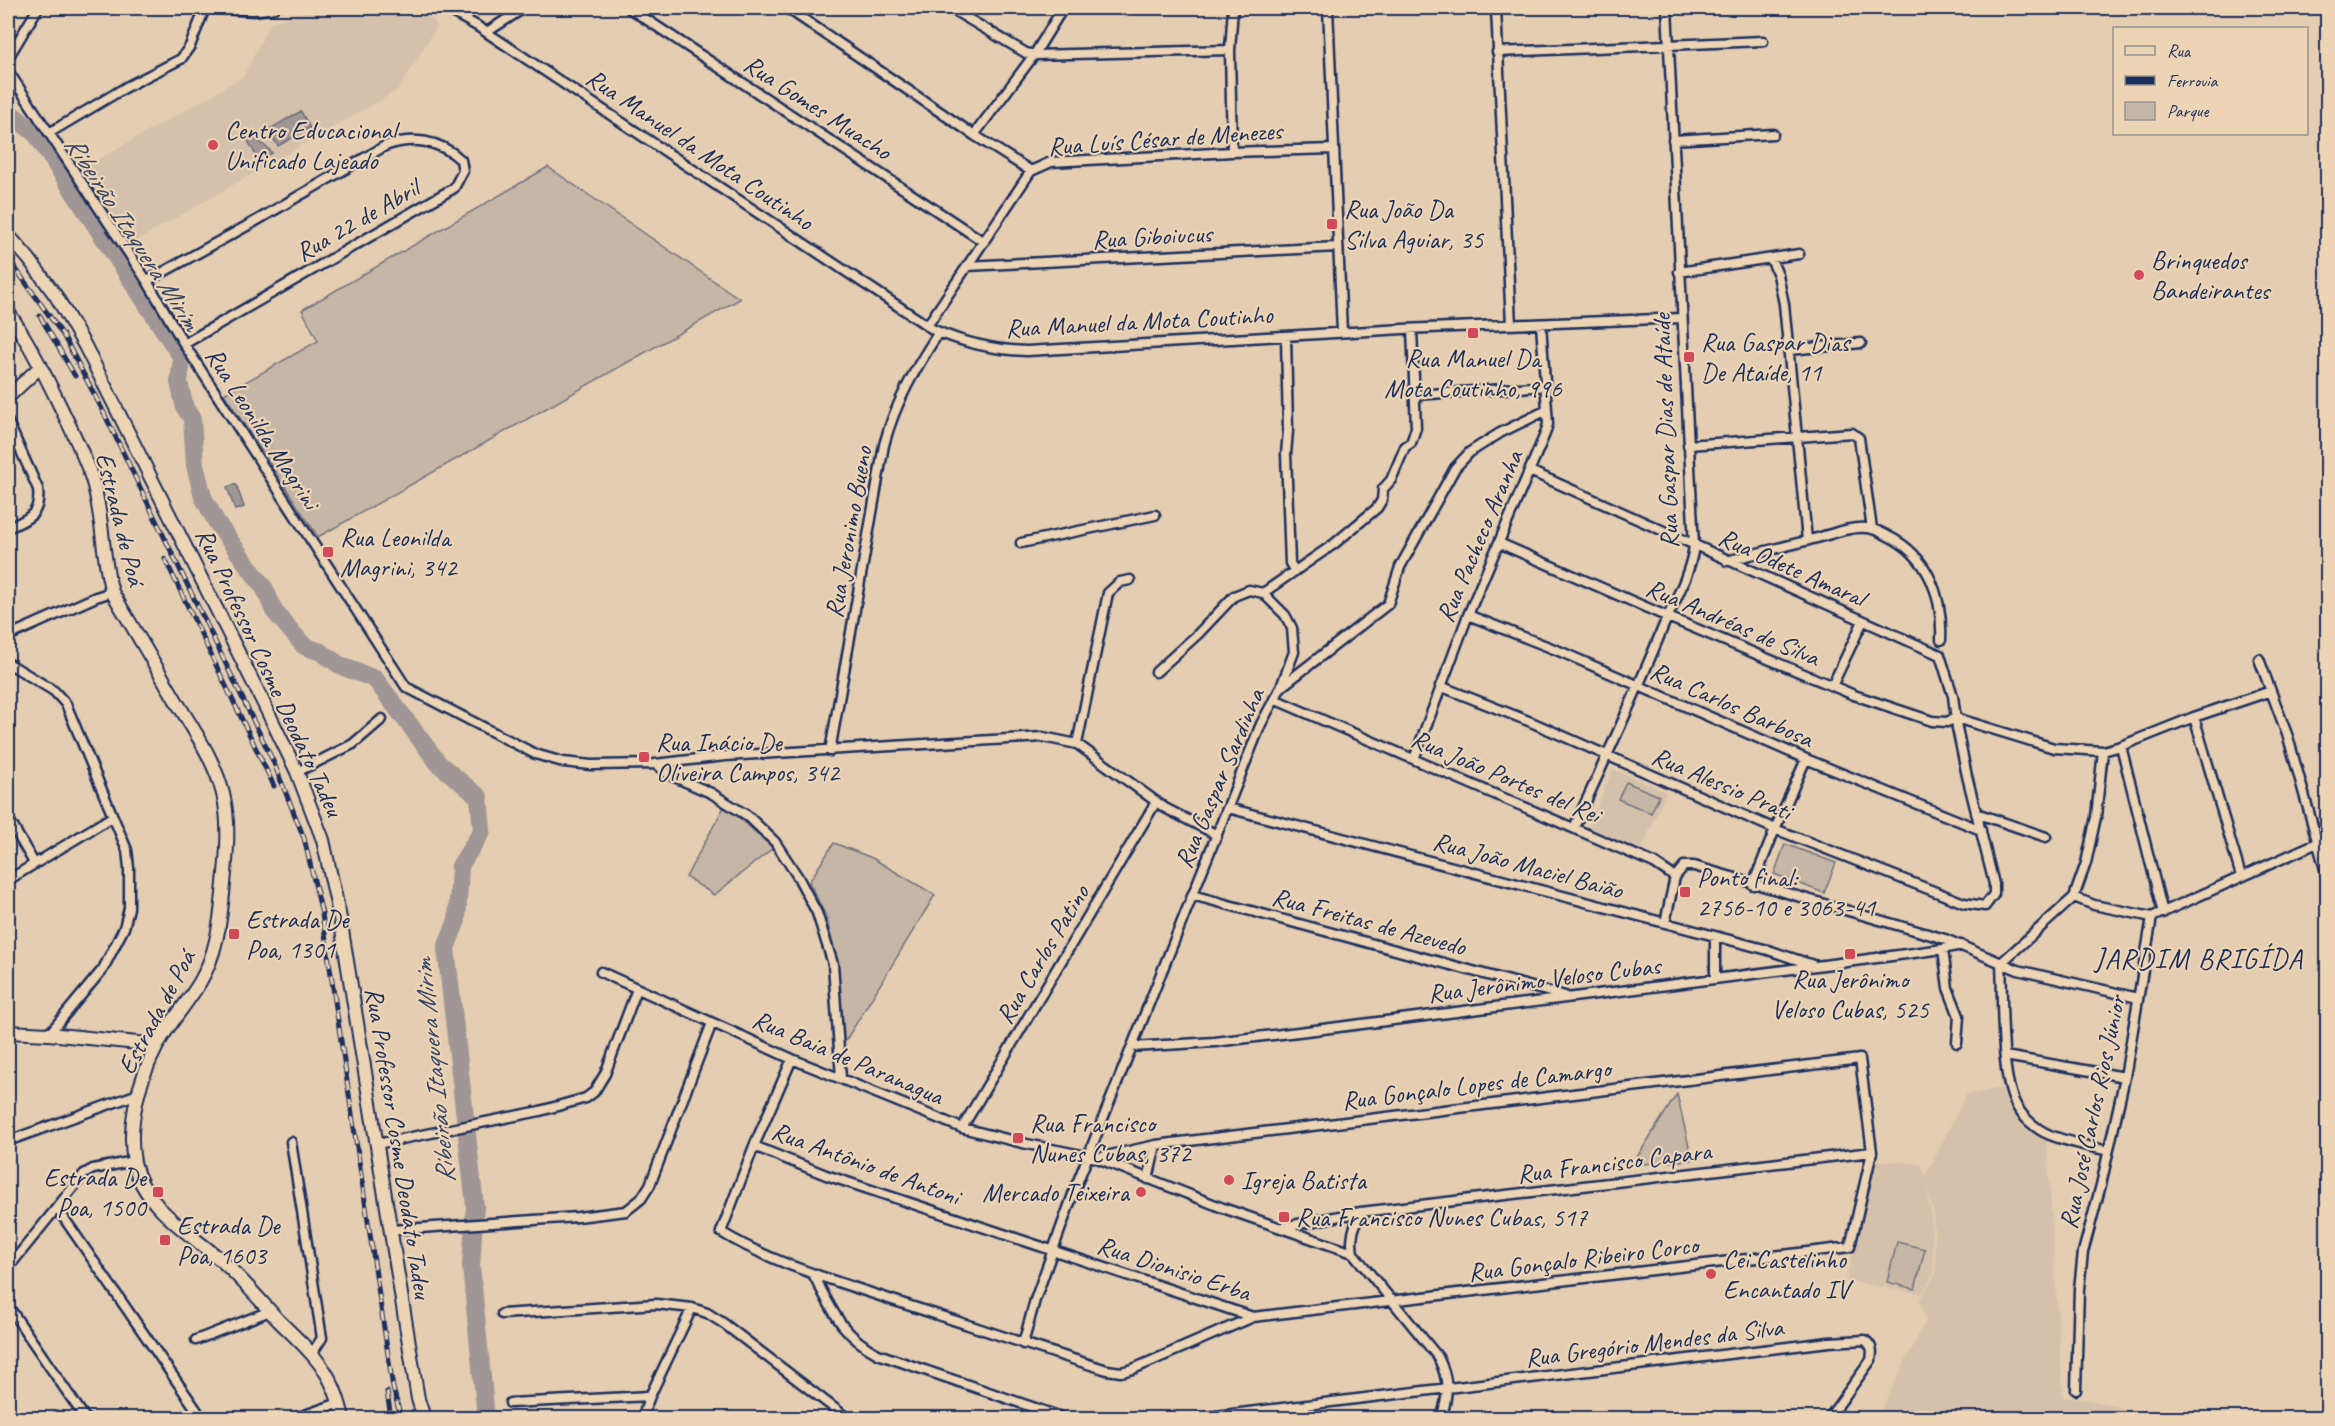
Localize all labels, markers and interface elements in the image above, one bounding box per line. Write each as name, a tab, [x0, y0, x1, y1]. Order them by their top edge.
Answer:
legend	[2113, 27, 2308, 135]
text: Rua	[2167, 40, 2192, 62]
street label: Rua Gomes Muacho	[738, 47, 899, 168]
street label: Rua Manuel da Mota Coutinho	[580, 61, 821, 239]
text: Ferrovia	[2167, 70, 2218, 92]
text: Parque	[2167, 100, 2209, 122]
place label: Centro Educacional Unificado Lajeado	[225, 114, 401, 177]
street label: Rua Luís César de Menezes	[1047, 114, 1285, 163]
water label: Ribeirão Itaquera Mirim	[57, 129, 210, 339]
marker: Centro Educacional Unificado Lajeado	[206, 138, 220, 152]
street label: Rua 22 de Abril	[290, 170, 429, 269]
place label: Rua João Da Silva Aguiar, 35	[1344, 193, 1484, 256]
street label: Rua Giboiucus	[1091, 217, 1215, 256]
marker: Rua João Da Silva Aguiar, 35	[1325, 217, 1339, 231]
place label: Brinquedos Bandeirantes	[2151, 244, 2272, 307]
marker: Brinquedos Bandeirantes	[2132, 268, 2146, 282]
street label: Rua Manuel da Mota Coutinho	[1005, 298, 1275, 345]
street label: Rua Gaspar Dias de Ataíde	[1645, 310, 1686, 549]
marker: Rua Manuel Da Mota Coutinho, 996	[1466, 326, 1480, 340]
place label: Rua Gaspar Dias De Ataíde, 11	[1701, 326, 1851, 389]
street label: Rua Leonilda Magrini	[198, 341, 329, 518]
place label: Rua Manuel Da Mota Coutinho, 996	[1384, 342, 1563, 405]
marker: Rua Gaspar Dias De Ataíde, 11	[1682, 350, 1696, 364]
street label: Rua Jeronimo Bueno	[817, 442, 880, 620]
street label: Rua Pacheco Aranha	[1428, 444, 1531, 627]
street label: Estrada de Poá	[88, 449, 154, 591]
street label: Rua Odete Amaral	[1713, 520, 1874, 616]
place label: Rua Leonilda Magrini, 342	[340, 521, 459, 584]
street label: Rua Professor Cosme Deodato Tadeu	[188, 523, 352, 824]
marker: Rua Leonilda Magrini, 342	[321, 545, 335, 559]
street label: Rua Andréas de Silva	[1641, 571, 1826, 674]
street label: Rua Carlos Barbosa	[1645, 654, 1820, 756]
street label: Rua Gaspar Sardinha	[1167, 682, 1273, 873]
street label: Rua João Portes del Rei	[1406, 722, 1608, 832]
place label: Rua Inácio De Oliveira Campos, 342	[656, 726, 842, 789]
street label: Rua Alessio Prati	[1647, 739, 1800, 829]
marker: Rua Inácio De Oliveira Campos, 342	[637, 750, 651, 764]
street label: Rua João Maciel Baião	[1429, 824, 1628, 907]
place label: Ponto final: 2756-10 e 3063-41	[1697, 861, 1877, 924]
street label: Rua Carlos Patino	[988, 877, 1098, 1030]
street label: Rua Freitas de Azevedo	[1268, 880, 1471, 964]
marker: Ponto final: 2756-10 e 3063-41	[1678, 885, 1692, 899]
place label: Estrada De Poa, 1301	[246, 903, 350, 966]
marker: Estrada De Poa, 1301	[227, 927, 241, 941]
district label: JARDIM BRIGÍDA	[2093, 941, 2304, 976]
street label: Estrada de Poá	[110, 942, 204, 1080]
marker: Rua Jerônimo Veloso Cubas, 525	[1843, 947, 1857, 961]
street label: Rua Jerônimo Veloso Cubas	[1426, 949, 1664, 1010]
water label: Ribeirão Itaquera Mirim	[405, 955, 463, 1185]
place label: Rua Jerônimo Veloso Cubas, 525	[1771, 963, 1930, 1026]
street label: Rua Professor Cosme Deodato Tadeu	[358, 985, 440, 1303]
street label: Rua José Carlos Rios Júnior	[2052, 991, 2134, 1232]
street label: Rua Baia de Paranagua	[748, 1002, 950, 1113]
street label: Rua Gonçalo Lopes de Camargo	[1340, 1051, 1615, 1117]
place label: Rua Francisco Nunes Cubas, 372	[1030, 1107, 1193, 1170]
street label: Rua Antônio de Antoni	[767, 1114, 967, 1214]
marker: Rua Francisco Nunes Cubas, 372	[1011, 1131, 1025, 1145]
street label: Rua Francisco Capara	[1515, 1134, 1714, 1191]
place label: Estrada De Poa, 1500	[44, 1161, 148, 1224]
place label: Igreja Batista	[1241, 1164, 1367, 1197]
marker: Igreja Batista	[1222, 1173, 1236, 1187]
place label: Mercado Teixeira	[982, 1176, 1131, 1209]
marker: Estrada De Poa, 1500	[151, 1185, 165, 1199]
marker: Mercado Teixeira	[1134, 1185, 1148, 1199]
place label: Rua Francisco Nunes Cubas, 517	[1296, 1201, 1588, 1234]
place label: Estrada De Poa, 1603	[177, 1209, 281, 1272]
marker: Rua Francisco Nunes Cubas, 517	[1277, 1210, 1291, 1224]
street label: Rua Dionisio Erba	[1093, 1228, 1256, 1309]
street label: Rua Gonçalo Ribeiro Corco	[1466, 1228, 1703, 1289]
marker: Estrada De Poa, 1603	[158, 1233, 172, 1247]
place label: Cei Castelinho Encantado IV	[1723, 1243, 1855, 1306]
marker: Cei Castelinho Encantado IV	[1704, 1267, 1718, 1281]
street label: Rua Gregório Mendes da Silva	[1523, 1310, 1787, 1375]

